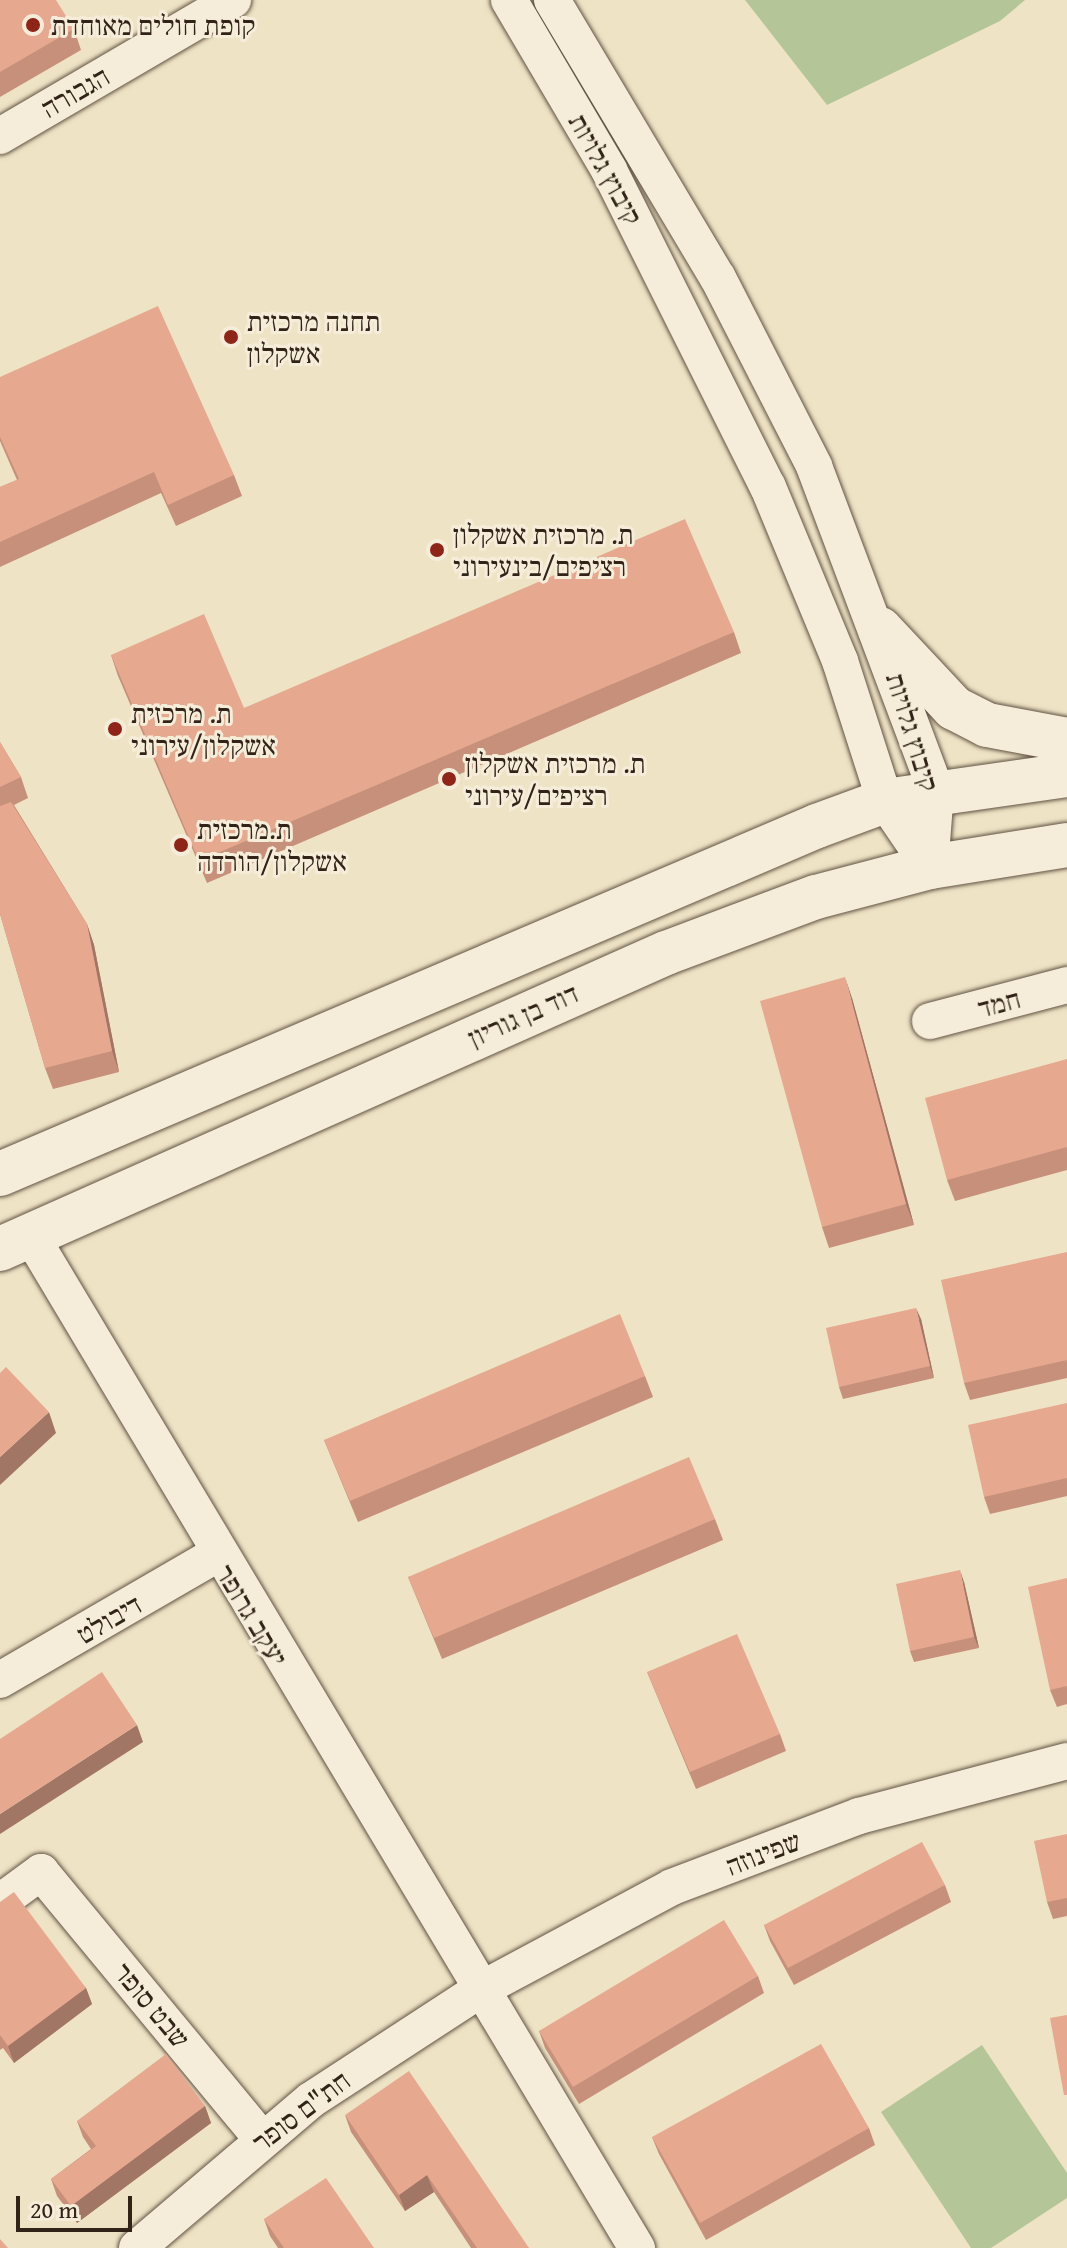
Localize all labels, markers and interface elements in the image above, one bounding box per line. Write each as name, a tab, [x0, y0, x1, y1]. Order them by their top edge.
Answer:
place label: קופת חולים מאוחדת	[51, 8, 255, 42]
marker: קופת חולים מאוחדת	[22, 14, 44, 36]
street label: הגבורה	[35, 59, 115, 125]
street label: קיבוץ גלויות	[562, 107, 650, 231]
place label: תחנה מרכזית אשקלון	[247, 304, 381, 370]
marker: תחנה מרכזית אשקלון	[222, 328, 240, 346]
place label: ת. מרכזית אשקלון רציפים/בינעירוני	[453, 517, 634, 583]
marker: ת. מרכזית אשקלון רציפים/בינעירוני	[428, 541, 446, 559]
street label: קיבוץ גלויות	[879, 669, 947, 795]
place label: ת. מרכזית אשקלון/עירוני	[131, 696, 276, 762]
marker: ת. מרכזית אשקלון/עירוני	[106, 720, 124, 738]
place label: ת. מרכזית אשקלון רציפים/עירוני	[465, 746, 646, 812]
marker: ת. מרכזית אשקלון רציפים/עירוני	[440, 770, 458, 788]
place label: ת.מרכזית אשקלון/הורדה	[197, 812, 347, 878]
marker: ת.מרכזית אשקלון/הורדה	[172, 836, 190, 854]
street label: דוד בן גוריון	[463, 976, 583, 1054]
street label: חמד	[974, 981, 1024, 1025]
street label: יעקב גרופר	[209, 1558, 295, 1672]
street label: דיבולט	[70, 1587, 148, 1651]
street label: שפינוזה	[721, 1823, 805, 1883]
street label: שבט סופר	[107, 1955, 197, 2055]
street label: חת"ם סופר	[245, 2063, 357, 2159]
scale bar	[20, 2180, 136, 2230]
text: 20 m	[30, 2192, 78, 2227]

